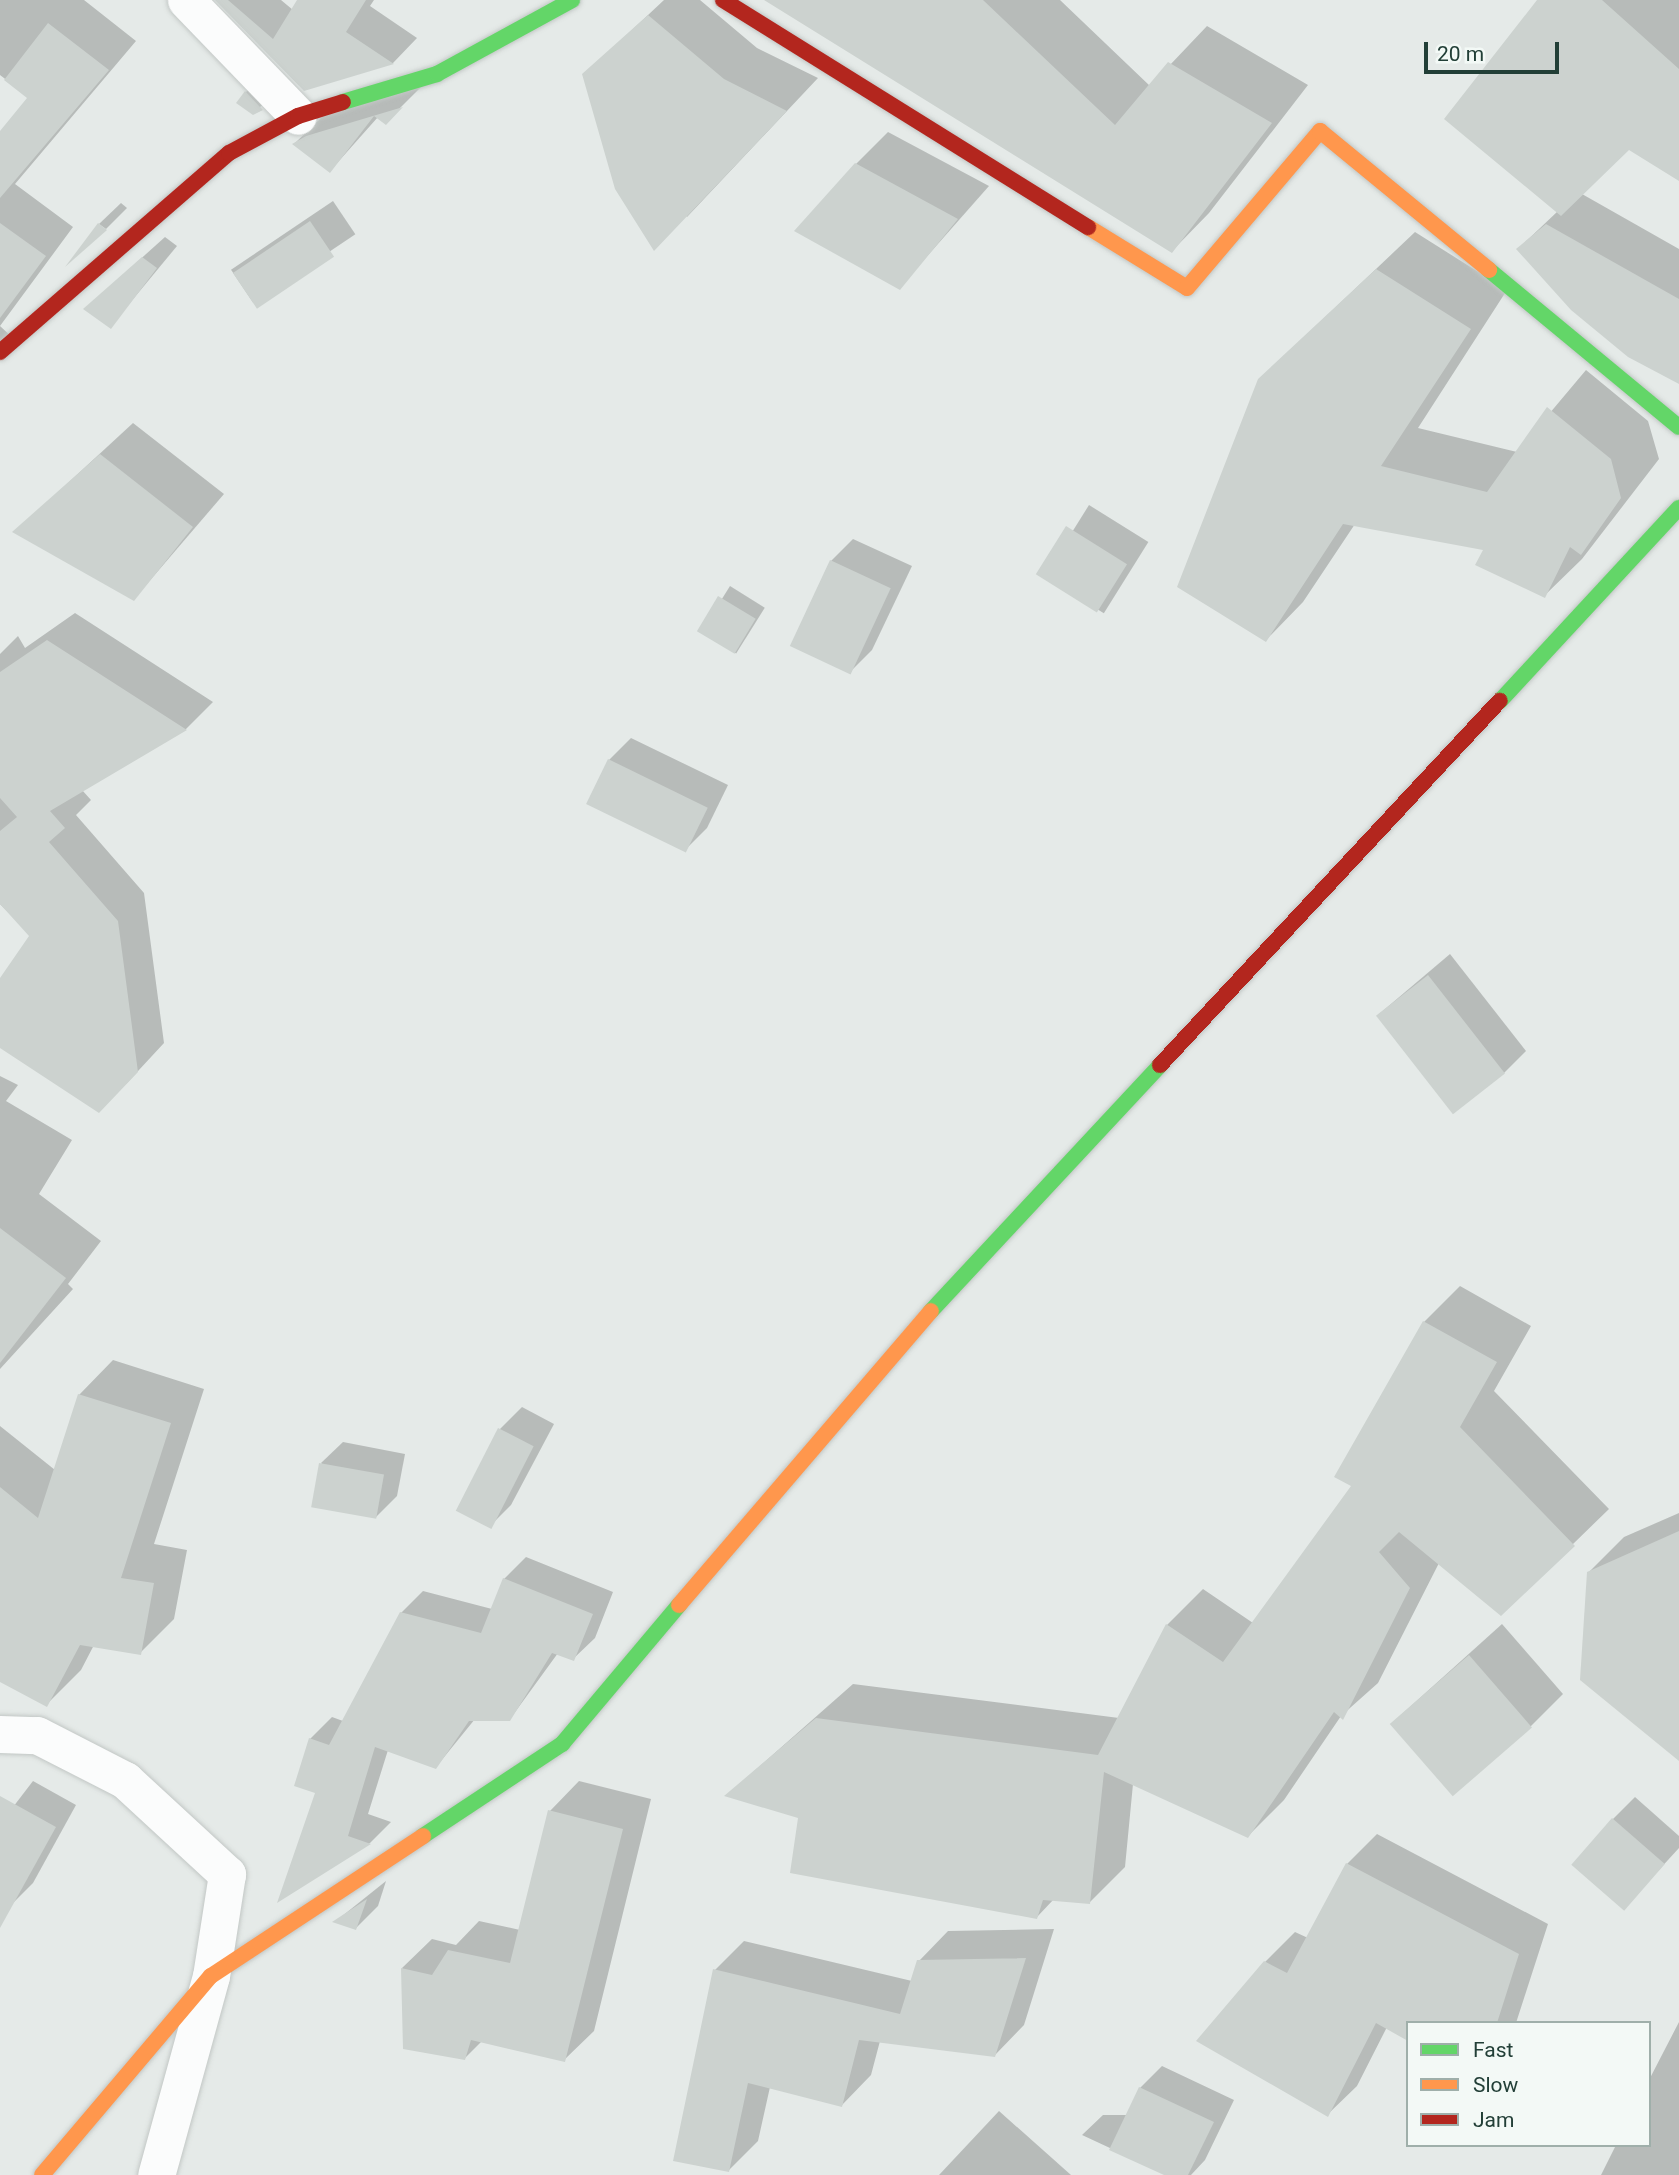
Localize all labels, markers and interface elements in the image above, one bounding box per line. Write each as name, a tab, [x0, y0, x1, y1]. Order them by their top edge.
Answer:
scale bar	[1427, 28, 1562, 72]
text: 20 m	[1437, 42, 1484, 66]
legend	[1406, 2021, 1651, 2147]
text: Fast	[1473, 2038, 1513, 2062]
text: Slow	[1473, 2073, 1518, 2097]
text: Jam	[1473, 2108, 1514, 2132]

